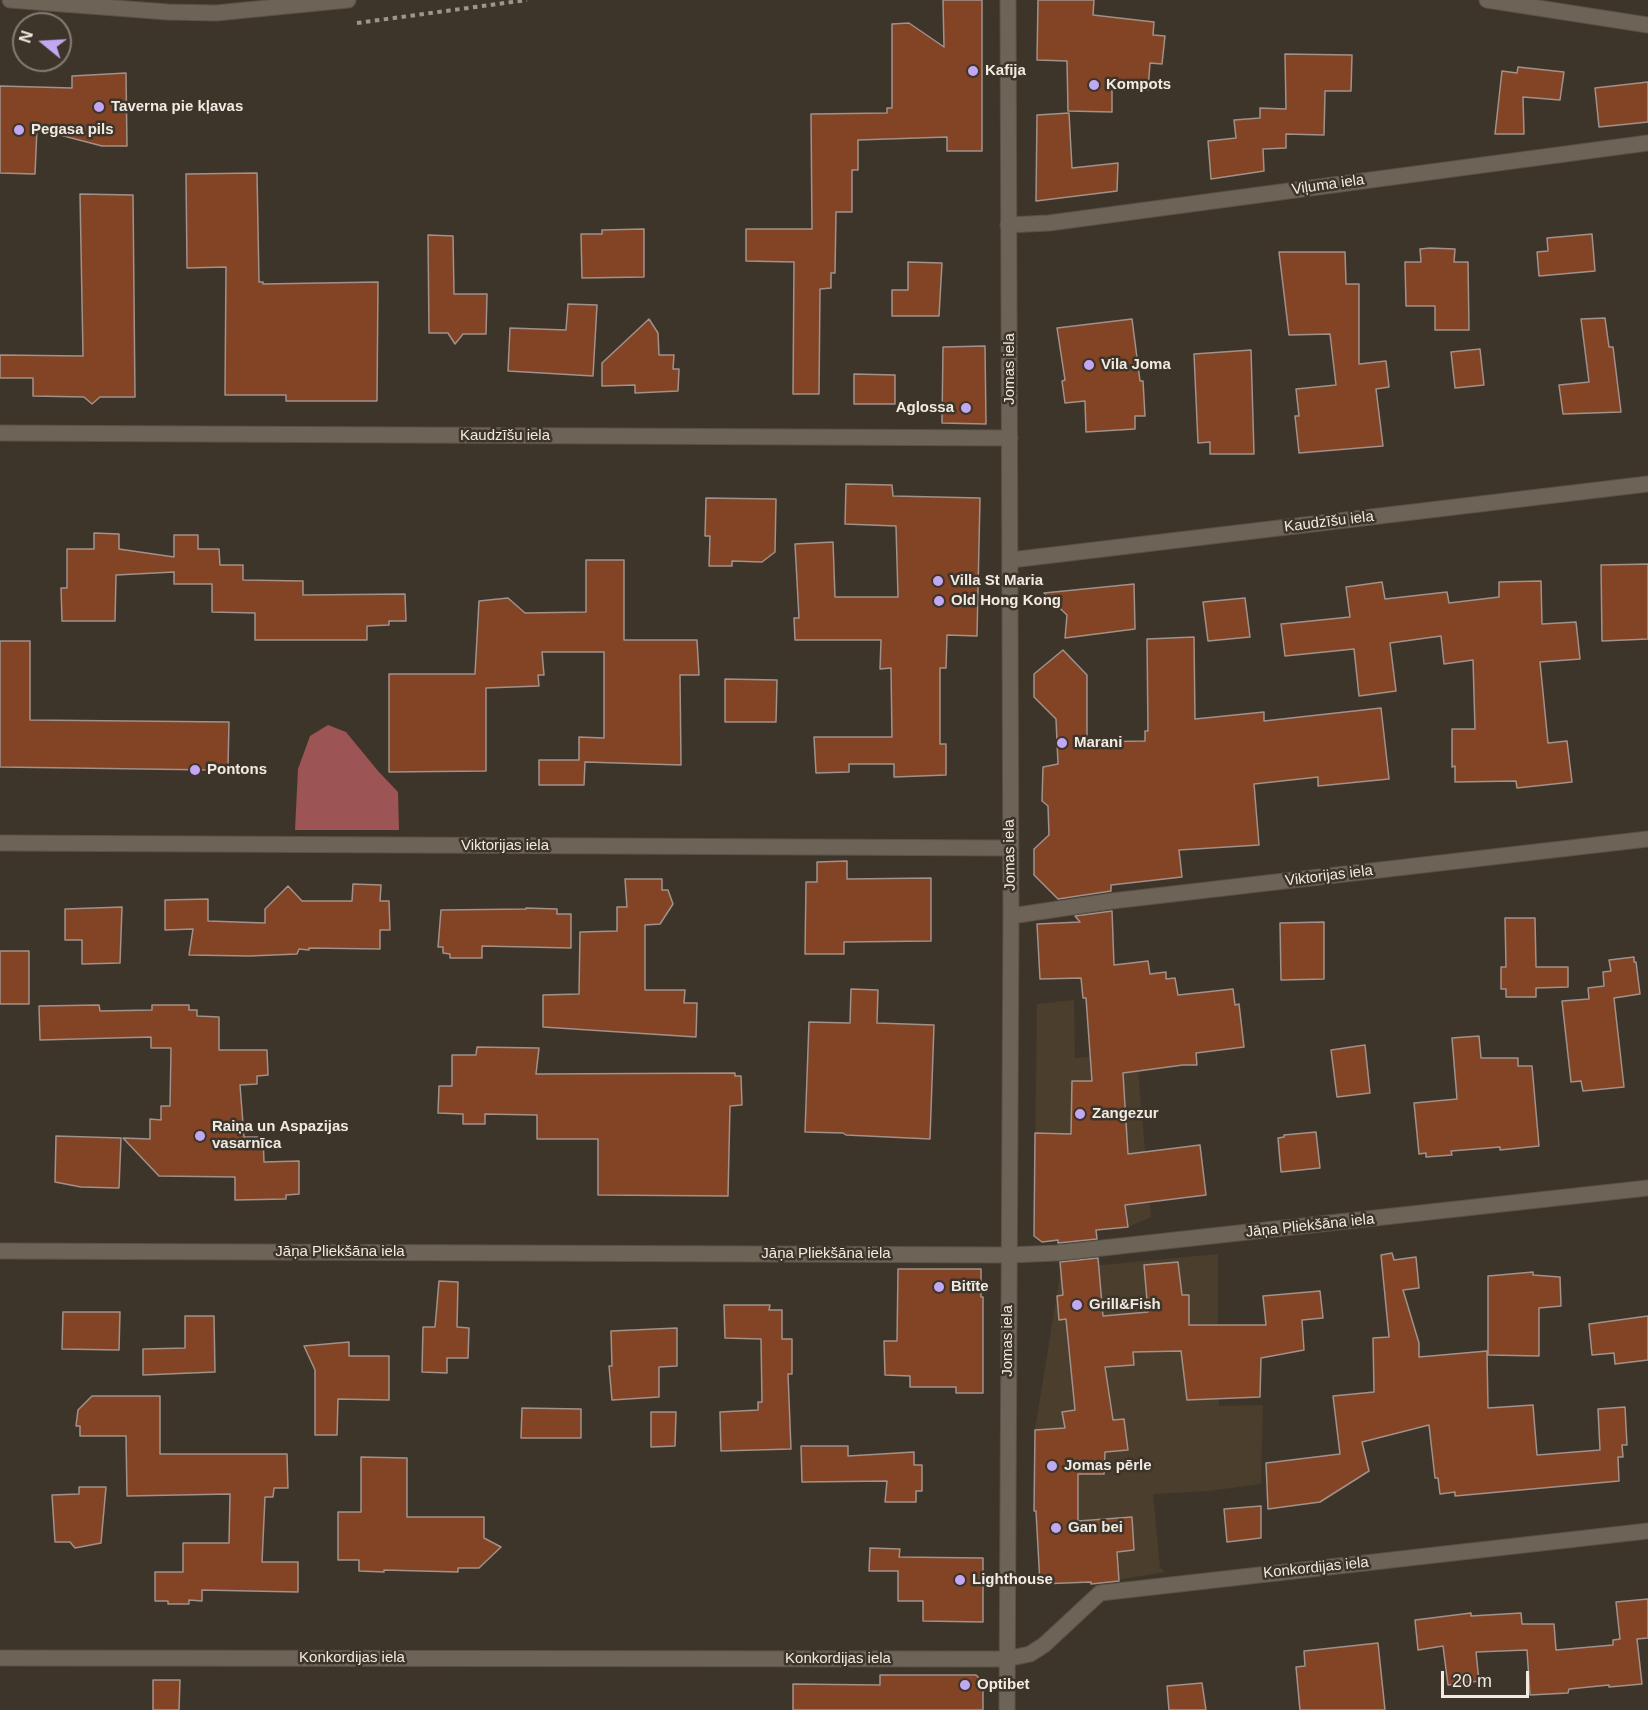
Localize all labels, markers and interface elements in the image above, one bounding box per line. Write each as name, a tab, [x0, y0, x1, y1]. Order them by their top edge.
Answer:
north arrow	[12, 12, 72, 72]
text: N	[16, 29, 36, 45]
place label: Kafija	[985, 62, 1026, 80]
marker: Kafija	[966, 64, 980, 78]
place label: Kompots	[1106, 76, 1171, 94]
marker: Kompots	[1087, 78, 1101, 92]
place label: Taverna pie kļavas	[111, 98, 243, 116]
marker: Taverna pie kļavas	[92, 100, 106, 114]
place label: Pegasa pils	[31, 121, 114, 139]
marker: Pegasa pils	[12, 123, 26, 137]
street label: Viļuma iela	[1291, 171, 1365, 199]
street label: Jomas iela	[1001, 333, 1019, 405]
place label: Vila Joma	[1101, 356, 1171, 374]
marker: Vila Joma	[1082, 358, 1096, 372]
place label: Aglossa	[896, 399, 954, 417]
marker: Aglossa	[959, 401, 973, 415]
street label: Kaudzīšu iela	[460, 427, 550, 445]
street label: Kaudzīšu iela	[1283, 508, 1375, 536]
place label: Villa St Maria	[950, 572, 1043, 590]
marker: Villa St Maria	[931, 574, 945, 588]
place label: Old Hong Kong	[951, 592, 1061, 610]
marker: Old Hong Kong	[932, 594, 946, 608]
place label: Marani	[1074, 734, 1122, 752]
marker: Marani	[1055, 736, 1069, 750]
place label: Pontons	[207, 761, 267, 779]
marker: Pontons	[188, 763, 202, 777]
street label: Jomas iela	[1000, 819, 1020, 891]
street label: Viktorijas iela	[461, 837, 549, 855]
street label: Viktorijas iela	[1284, 862, 1374, 890]
place label: Zangezur	[1092, 1105, 1159, 1123]
marker: Zangezur	[1073, 1107, 1087, 1121]
place label: Raiņa un Aspazijas vasarnīca	[212, 1118, 349, 1153]
marker: Raiņa un Aspazijas vasarnīca	[193, 1129, 207, 1143]
street label: Jāņa Pliekšāna iela	[1245, 1210, 1375, 1242]
street label: Jāņa Pliekšāna iela	[275, 1243, 405, 1261]
street label: Jāņa Pliekšāna iela	[761, 1245, 891, 1263]
place label: Bitīte	[951, 1278, 988, 1296]
marker: Bitīte	[932, 1280, 946, 1294]
place label: Grill&Fish	[1089, 1296, 1161, 1314]
marker: Grill&Fish	[1070, 1298, 1084, 1312]
street label: Jomas iela	[999, 1305, 1017, 1377]
place label: Jomas pērle	[1064, 1457, 1152, 1475]
marker: Jomas pērle	[1045, 1459, 1059, 1473]
place label: Gan bei	[1068, 1519, 1123, 1537]
marker: Gan bei	[1049, 1521, 1063, 1535]
street label: Konkordijas iela	[1262, 1554, 1370, 1582]
place label: Lighthouse	[972, 1571, 1053, 1589]
marker: Lighthouse	[953, 1573, 967, 1587]
street label: Konkordijas iela	[299, 1649, 405, 1667]
street label: Konkordijas iela	[785, 1650, 891, 1668]
scale bar	[1444, 1659, 1532, 1697]
text: 20 m	[1452, 1671, 1492, 1691]
place label: Optibet	[977, 1676, 1029, 1694]
marker: Optibet	[958, 1678, 972, 1692]

